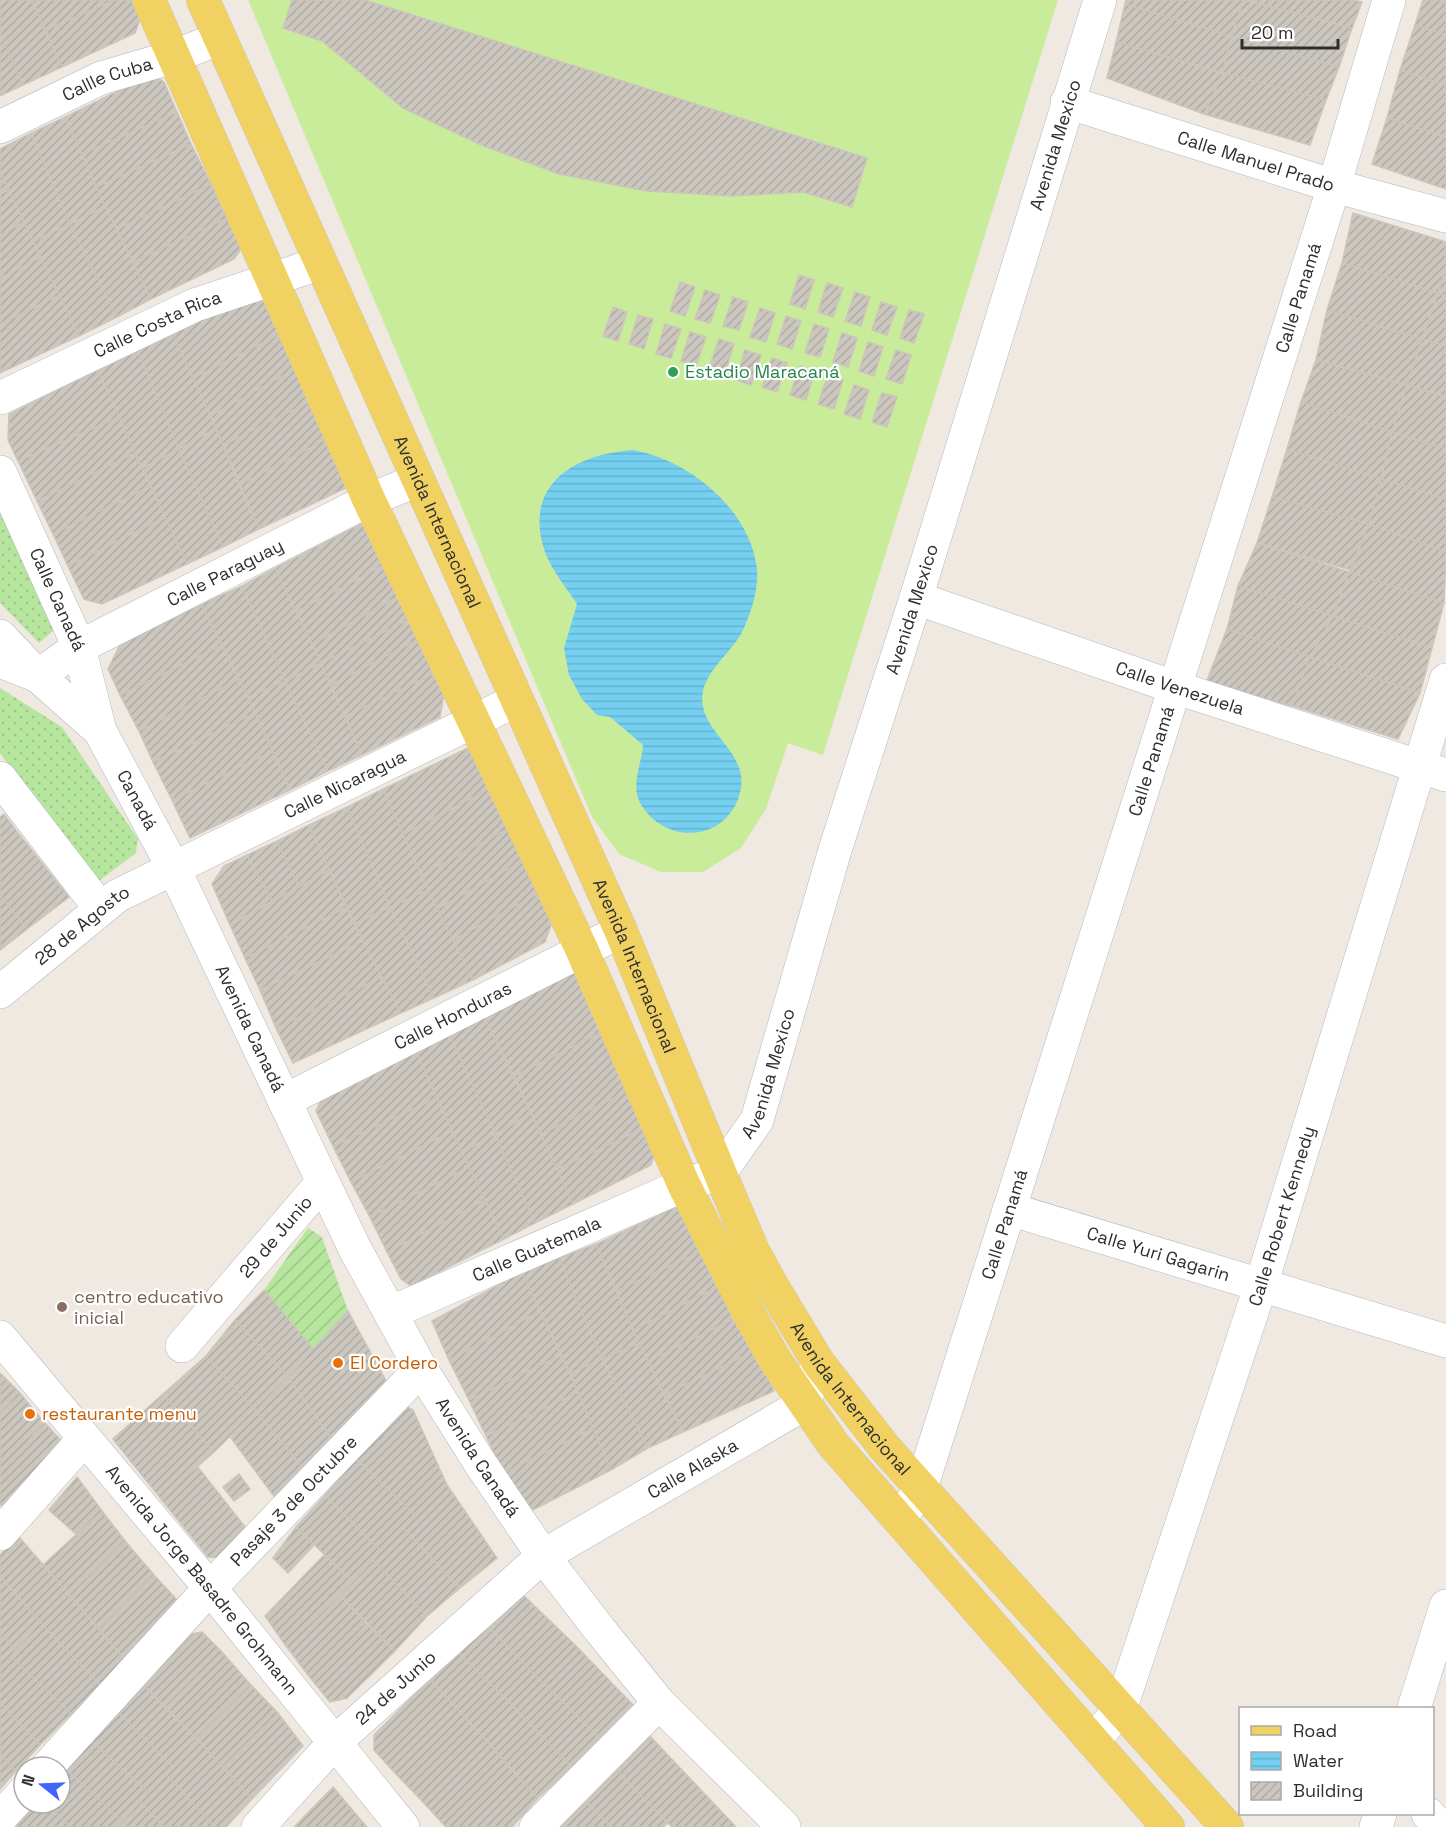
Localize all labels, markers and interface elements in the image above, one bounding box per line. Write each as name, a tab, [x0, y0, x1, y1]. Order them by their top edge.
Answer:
scale bar	[1242, 12, 1338, 50]
text: 20 m	[1251, 21, 1294, 44]
street label: Callle Cuba	[58, 52, 155, 106]
street label: Avenida Mexico	[1024, 77, 1086, 213]
street label: Calle Manuel Prado	[1174, 125, 1338, 196]
street label: Calle Panamá	[1270, 240, 1326, 356]
street label: Calle Costa Rica	[90, 285, 224, 363]
place label: Estadio Maracaná	[685, 360, 840, 383]
marker: Estadio Maracaná	[666, 365, 680, 379]
street label: Avenida Internacional	[389, 432, 487, 612]
street label: Calle Paraguay	[163, 533, 287, 611]
street label: Avenida Mexico	[880, 541, 943, 677]
street label: Calle Canadá	[25, 544, 91, 655]
street label: Calle Venezuela	[1113, 656, 1247, 720]
street label: Calle Panamá	[1123, 703, 1179, 819]
street label: Calle Nicaragua	[280, 744, 409, 824]
street label: Canadá	[112, 766, 163, 834]
street label: Avenida Internacional	[588, 875, 682, 1056]
street label: 28 de Agosto	[30, 880, 133, 970]
street label: Avenida Canadá	[210, 961, 291, 1096]
street label: Calle Honduras	[390, 976, 515, 1055]
street label: Avenida Mexico	[736, 1006, 800, 1143]
street label: Calle Robert Kennedy	[1243, 1123, 1320, 1309]
street label: Calle Panamá	[976, 1166, 1032, 1282]
street label: 29 de Junio	[234, 1191, 317, 1282]
street label: Calle Guatemala	[469, 1211, 604, 1287]
street label: Calle Yuri Gagarin	[1084, 1221, 1233, 1286]
place label: centro educativo inicial	[74, 1285, 224, 1329]
marker: centro educativo inicial	[55, 1300, 69, 1314]
street label: Avenida Internacional	[785, 1317, 916, 1480]
place label: El Cordero	[350, 1351, 438, 1374]
marker: El Cordero	[331, 1356, 345, 1370]
street label: Avenida Canadá	[431, 1393, 525, 1521]
place label: restaurante menu	[42, 1402, 197, 1425]
marker: restaurante menu	[23, 1407, 37, 1421]
street label: Pasaje 3 de Octubre	[225, 1430, 362, 1571]
street label: Calle Alaska	[643, 1433, 742, 1504]
street label: Avenida Jorge Basadre Grohmann	[101, 1460, 304, 1699]
street label: 24 de Junio	[350, 1645, 441, 1730]
legend	[1239, 1707, 1434, 1815]
text: Road	[1293, 1719, 1337, 1742]
text: Water	[1293, 1749, 1344, 1772]
north arrow	[12, 1755, 72, 1815]
text: N	[17, 1772, 40, 1789]
text: Building	[1293, 1779, 1363, 1802]

